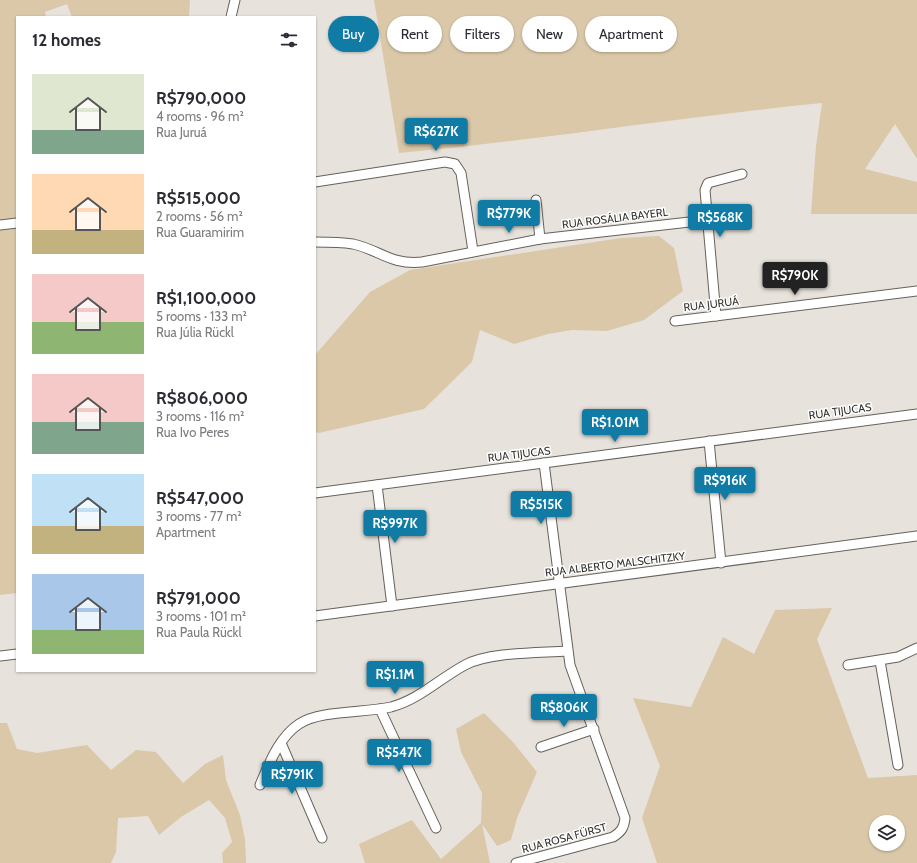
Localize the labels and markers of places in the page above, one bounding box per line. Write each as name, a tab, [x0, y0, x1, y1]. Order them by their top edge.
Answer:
pin: R$627K	[403, 118, 469, 152]
pin: R$779K	[476, 200, 542, 234]
pin: R$568K	[687, 204, 753, 238]
pin: R$790K	[762, 262, 828, 296]
pin: R$1.01M	[578, 409, 652, 443]
pin: R$916K	[692, 467, 758, 501]
pin: R$515K	[508, 491, 574, 525]
pin: R$997K	[362, 510, 428, 544]
pin: R$1.1M	[362, 661, 428, 695]
pin: R$806K	[531, 694, 597, 728]
pin: R$547K	[366, 739, 432, 773]
pin: R$791K	[259, 761, 325, 795]

